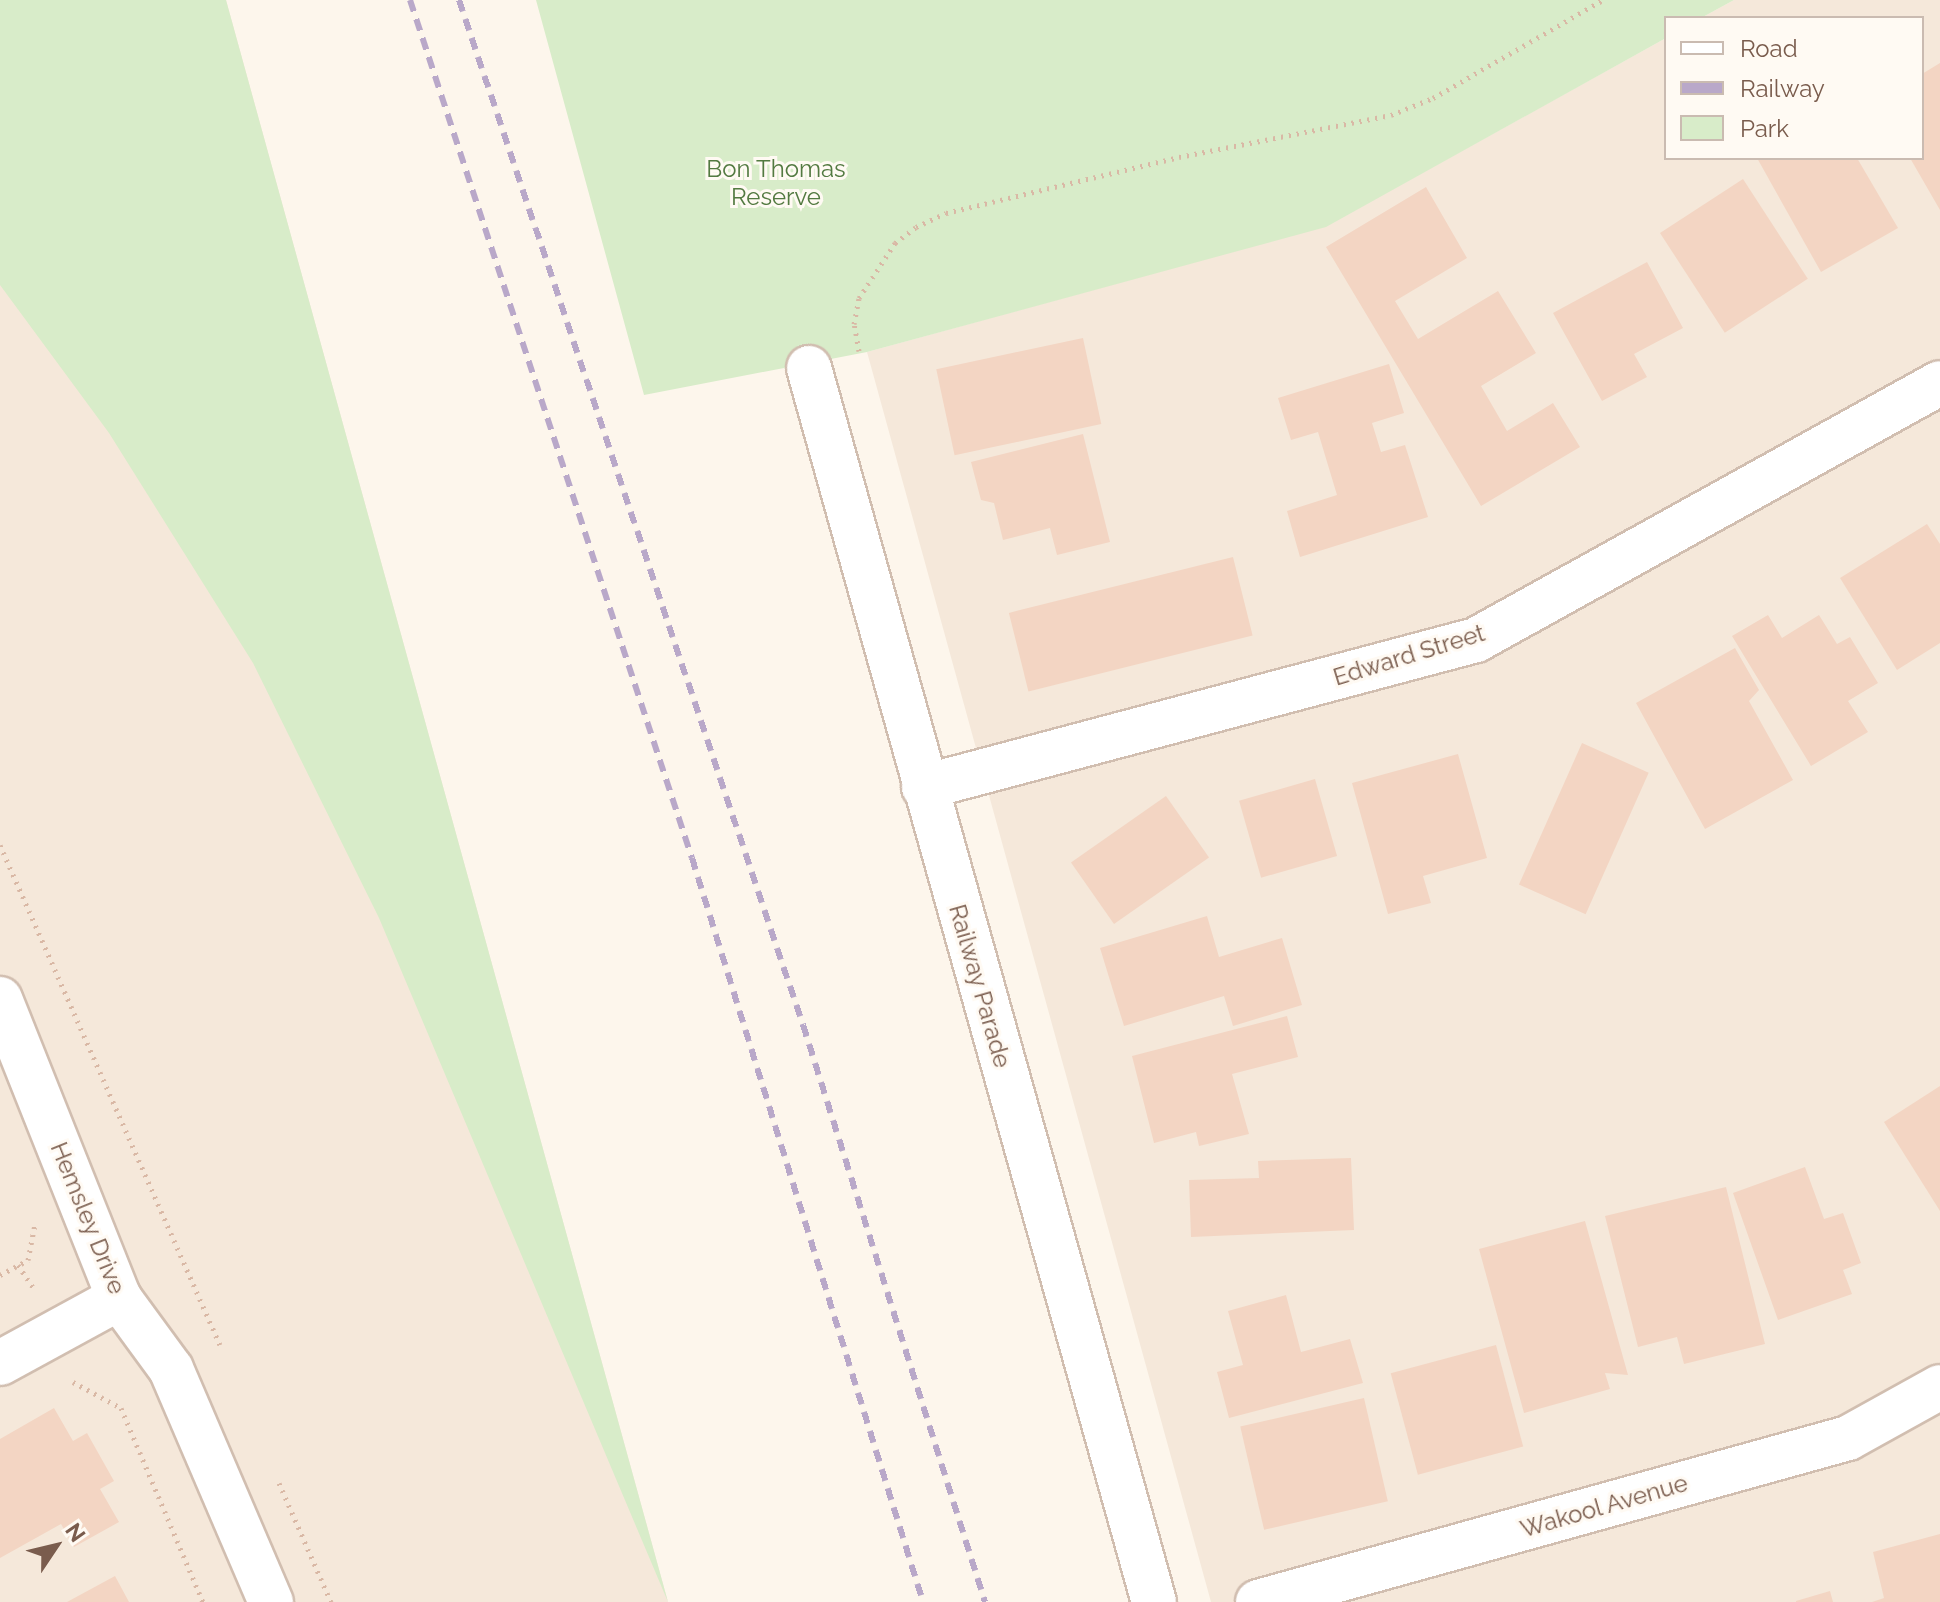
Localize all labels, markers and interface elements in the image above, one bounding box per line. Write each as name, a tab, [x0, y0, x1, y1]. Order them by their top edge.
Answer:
legend	[1664, 16, 1924, 160]
text: Road	[1740, 34, 1798, 63]
text: Railway	[1740, 74, 1825, 103]
text: Park	[1740, 114, 1789, 143]
park label: Bon Thomas Reserve	[706, 155, 846, 211]
street label: Edward Street	[1330, 618, 1488, 692]
street label: Railway Parade	[943, 901, 1017, 1071]
street label: Hemsley Drive	[44, 1138, 132, 1298]
street label: Wakool Avenue	[1516, 1468, 1692, 1544]
north arrow	[16, 1506, 96, 1586]
text: N	[60, 1518, 91, 1547]

